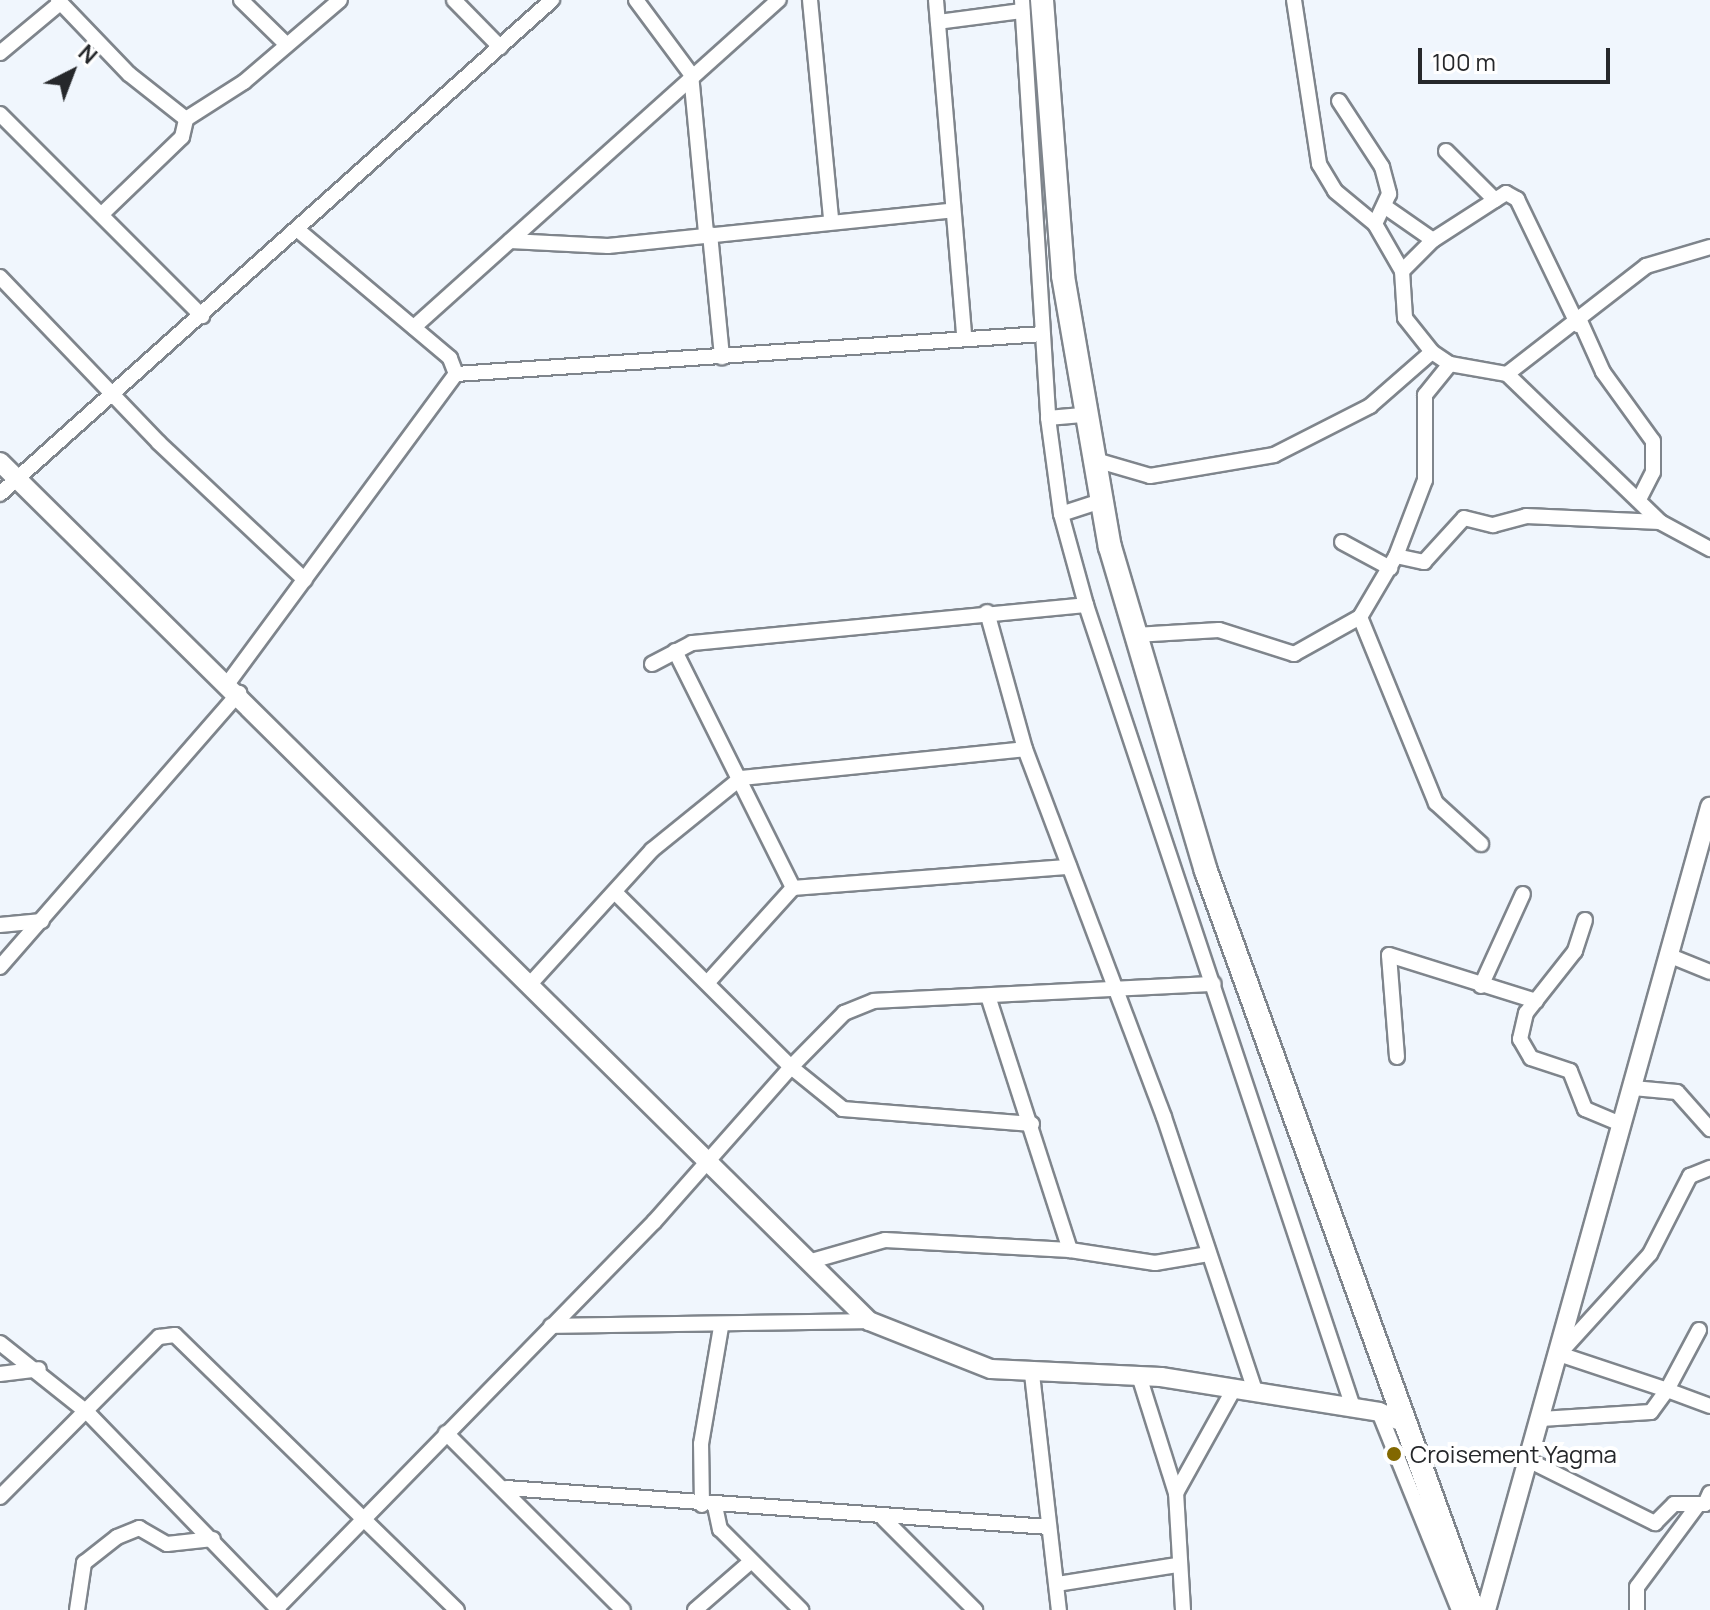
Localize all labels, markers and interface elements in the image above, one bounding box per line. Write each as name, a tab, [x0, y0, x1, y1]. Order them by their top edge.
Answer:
north arrow	[32, 32, 112, 112]
scale bar	[1422, 32, 1614, 82]
text: N	[72, 38, 104, 71]
text: 100 m	[1432, 45, 1496, 78]
place label: Croisement Yagma	[1410, 1440, 1617, 1468]
marker: Croisement Yagma	[1385, 1445, 1403, 1463]

